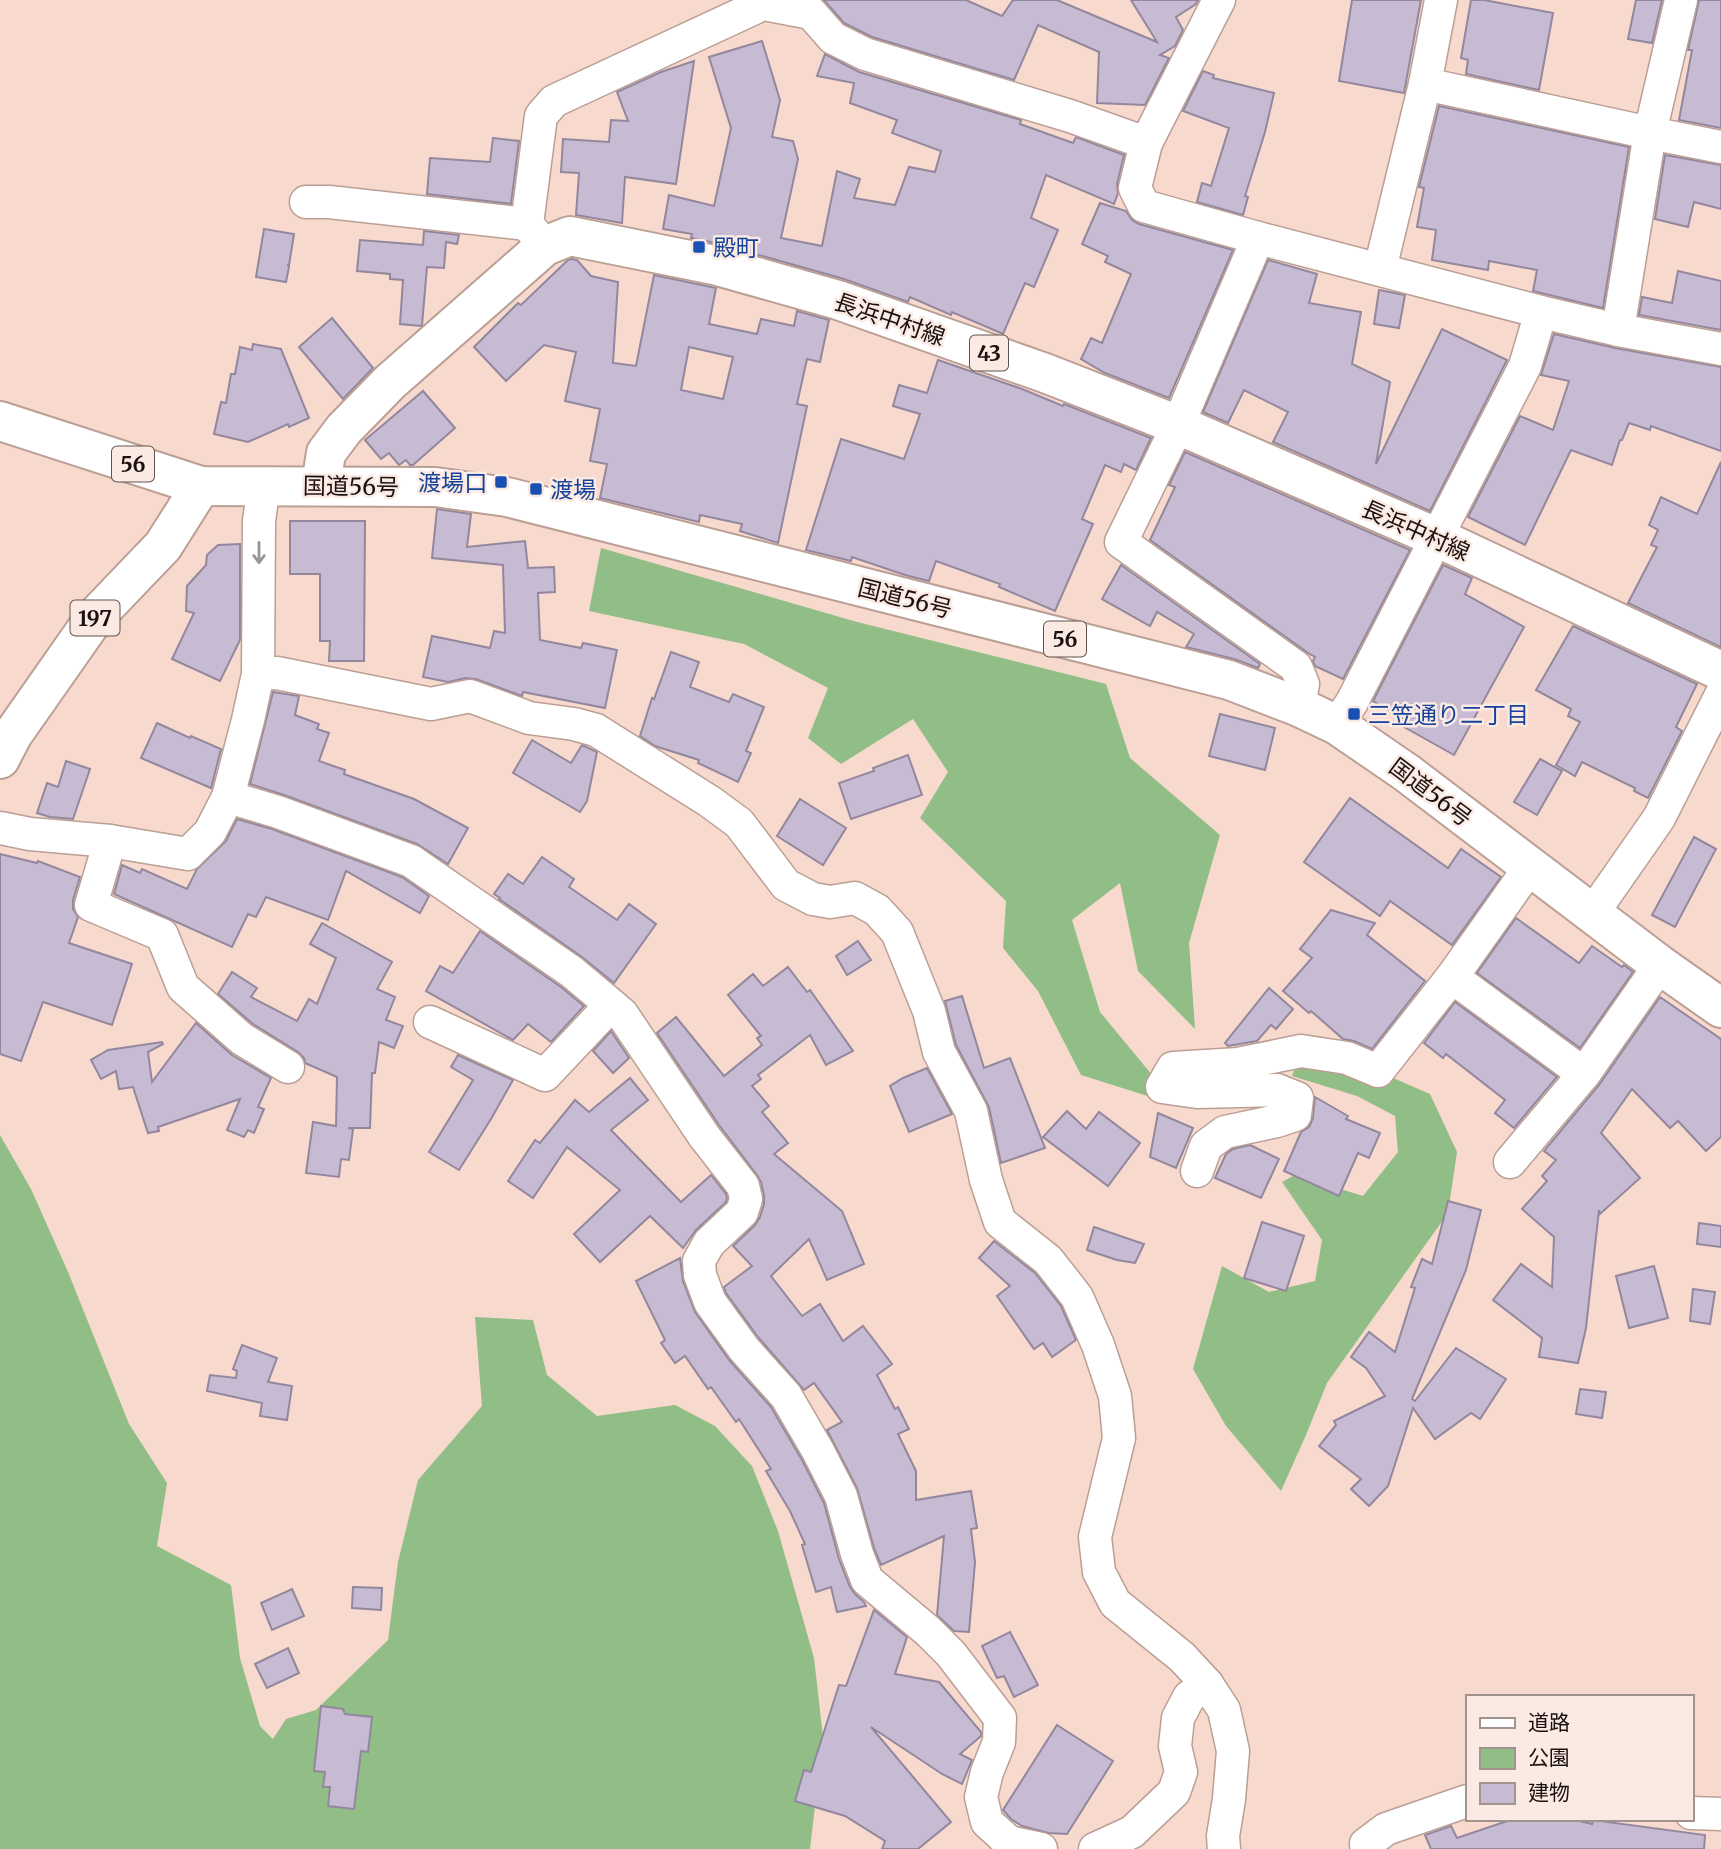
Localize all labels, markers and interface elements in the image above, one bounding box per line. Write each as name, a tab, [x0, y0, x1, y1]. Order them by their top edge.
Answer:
place label: 殿町	[713, 233, 759, 262]
marker: 殿町	[691, 239, 707, 255]
street label: 長浜中村線	[831, 287, 949, 351]
road number: 43	[970, 336, 1008, 370]
road number: 56	[112, 447, 154, 482]
place label: 渡場口	[418, 468, 487, 497]
street label: 国道56号	[303, 471, 399, 501]
marker: 渡場口	[493, 474, 509, 490]
place label: 渡場	[550, 475, 596, 504]
marker: 渡場	[528, 481, 544, 497]
street label: 長浜中村線	[1358, 493, 1474, 567]
one-way arrow	[252, 541, 266, 564]
street label: 国道56号	[855, 572, 955, 624]
road number: 197	[70, 600, 119, 636]
road number: 56	[1044, 622, 1086, 656]
place label: 三笠通り二丁目	[1368, 700, 1529, 729]
marker: 三笠通り二丁目	[1346, 706, 1362, 722]
street label: 国道56号	[1384, 752, 1478, 832]
legend	[1466, 1695, 1693, 1821]
text: 道路	[1528, 1709, 1570, 1736]
text: 公園	[1528, 1744, 1570, 1771]
text: 建物	[1528, 1779, 1570, 1806]

